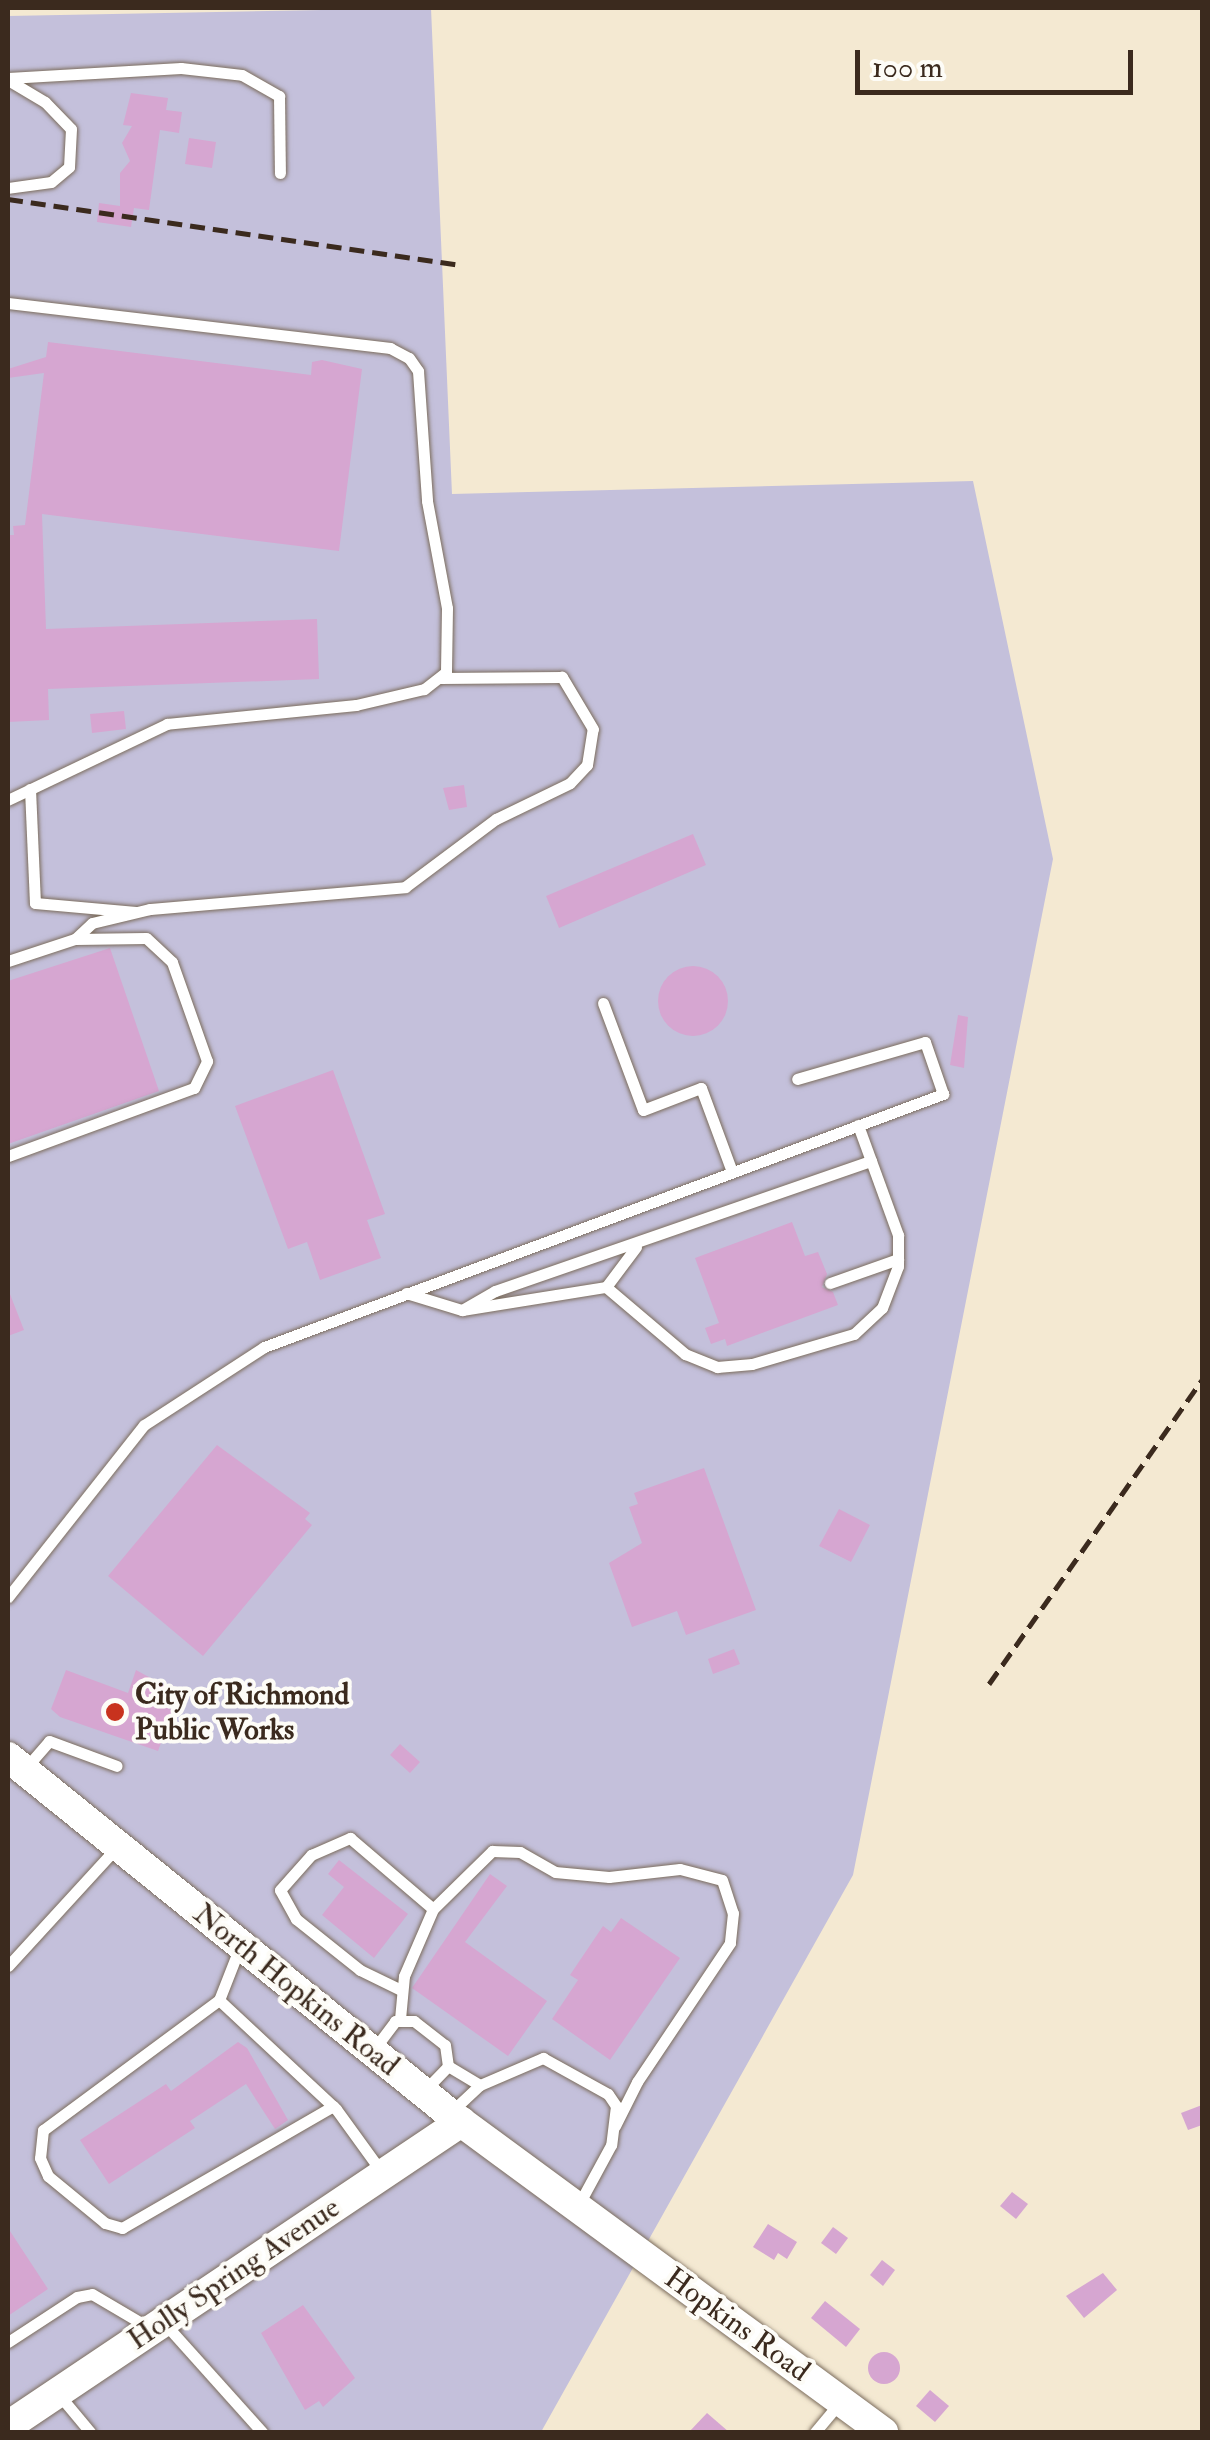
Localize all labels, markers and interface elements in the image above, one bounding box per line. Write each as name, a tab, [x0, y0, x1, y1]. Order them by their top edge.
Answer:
scale bar	[860, 30, 1138, 92]
text: 100 m	[872, 49, 943, 86]
place label: City of Richmond Public Works	[135, 1677, 349, 1748]
marker: City of Richmond Public Works	[104, 1701, 126, 1723]
street label: North Hopkins Road	[186, 1896, 406, 2084]
street label: Holly Spring Avenue	[121, 2190, 347, 2358]
street label: Hopkins Road	[657, 2260, 817, 2390]

